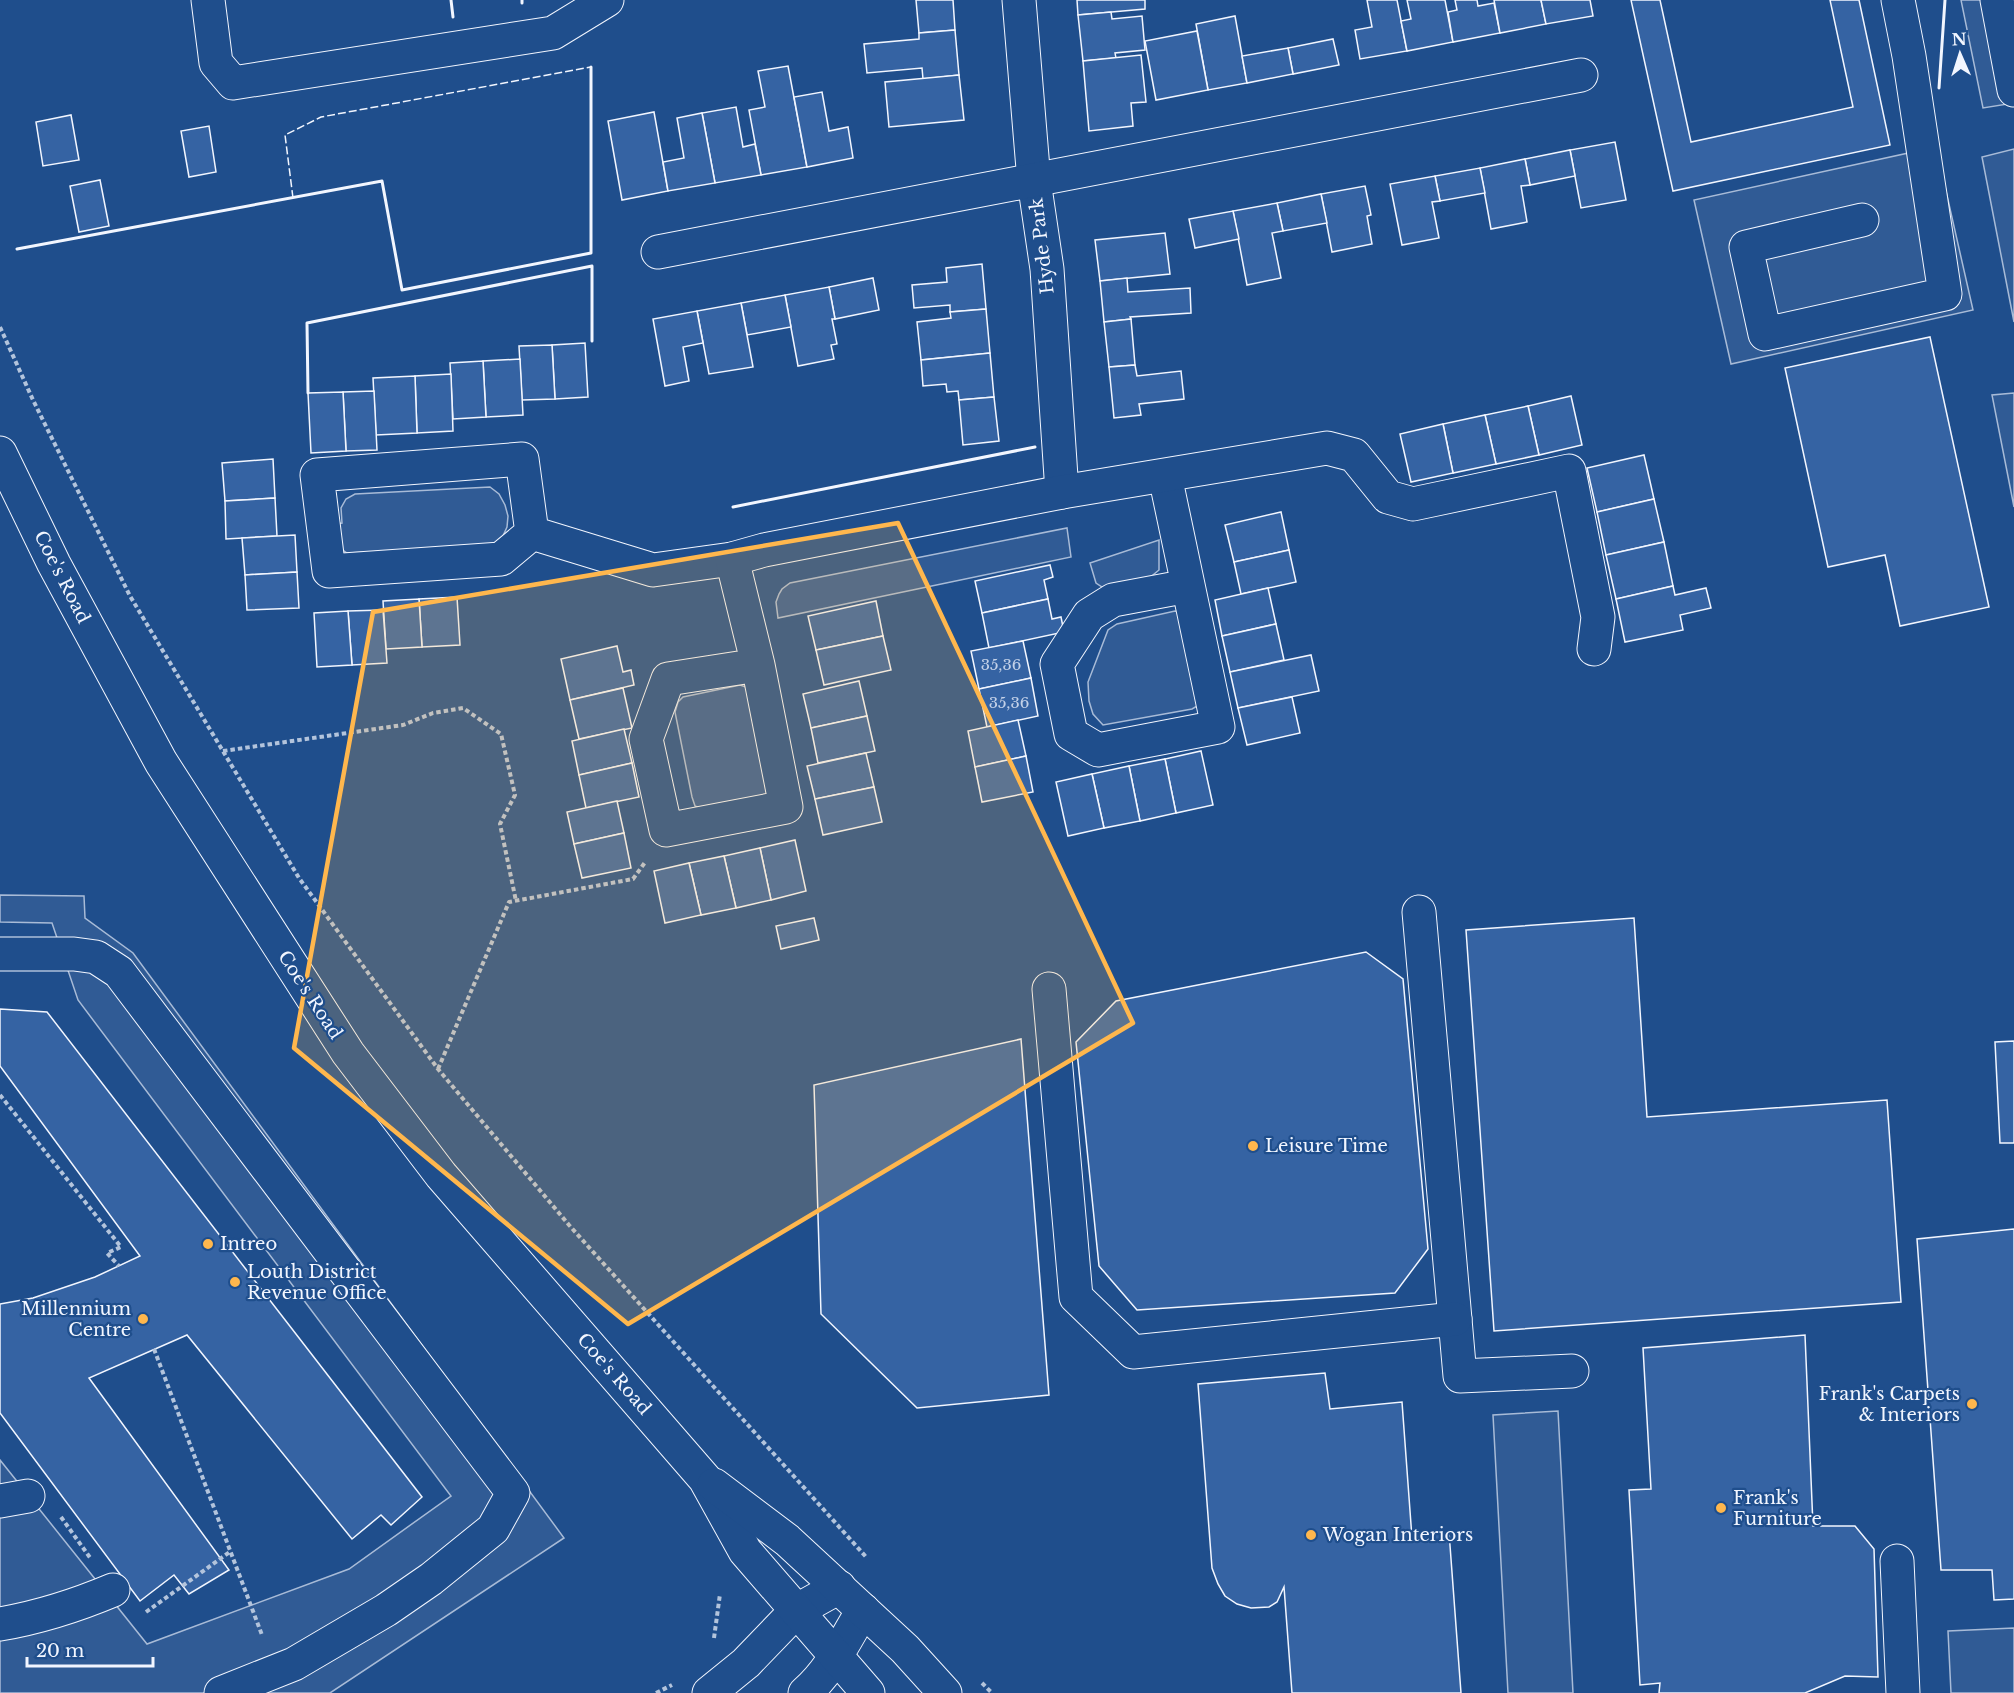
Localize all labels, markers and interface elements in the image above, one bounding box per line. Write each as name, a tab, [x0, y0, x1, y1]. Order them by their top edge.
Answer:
north arrow	[1930, 24, 1990, 84]
text: N	[1951, 29, 1967, 49]
street label: Hyde Park	[1025, 197, 1059, 295]
street label: Coe's Road	[29, 527, 95, 627]
house number: 35,36	[981, 655, 1021, 674]
house number: 35,36	[989, 693, 1029, 712]
street label: Coe's Road	[273, 947, 347, 1043]
place label: Leisure Time	[1265, 1135, 1388, 1157]
marker: Leisure Time	[1246, 1139, 1260, 1153]
place label: Intreo	[220, 1233, 277, 1255]
marker: Intreo	[201, 1237, 215, 1251]
place label: Louth District Revenue Office	[247, 1261, 386, 1304]
marker: Louth District Revenue Office	[228, 1275, 242, 1289]
place label: Millennium Centre	[21, 1298, 131, 1341]
marker: Millennium Centre	[136, 1312, 150, 1326]
street label: Coe's Road	[573, 1329, 655, 1419]
place label: Frank's Carpets & Interiors	[1819, 1383, 1960, 1426]
marker: Frank's Carpets & Interiors	[1965, 1397, 1979, 1411]
place label: Frank's Furniture	[1733, 1487, 1822, 1530]
marker: Frank's Furniture	[1714, 1501, 1728, 1515]
place label: Wogan Interiors	[1322, 1524, 1473, 1546]
marker: Wogan Interiors	[1304, 1528, 1318, 1542]
scale bar	[27, 1630, 153, 1668]
text: 20 m	[36, 1640, 84, 1662]

